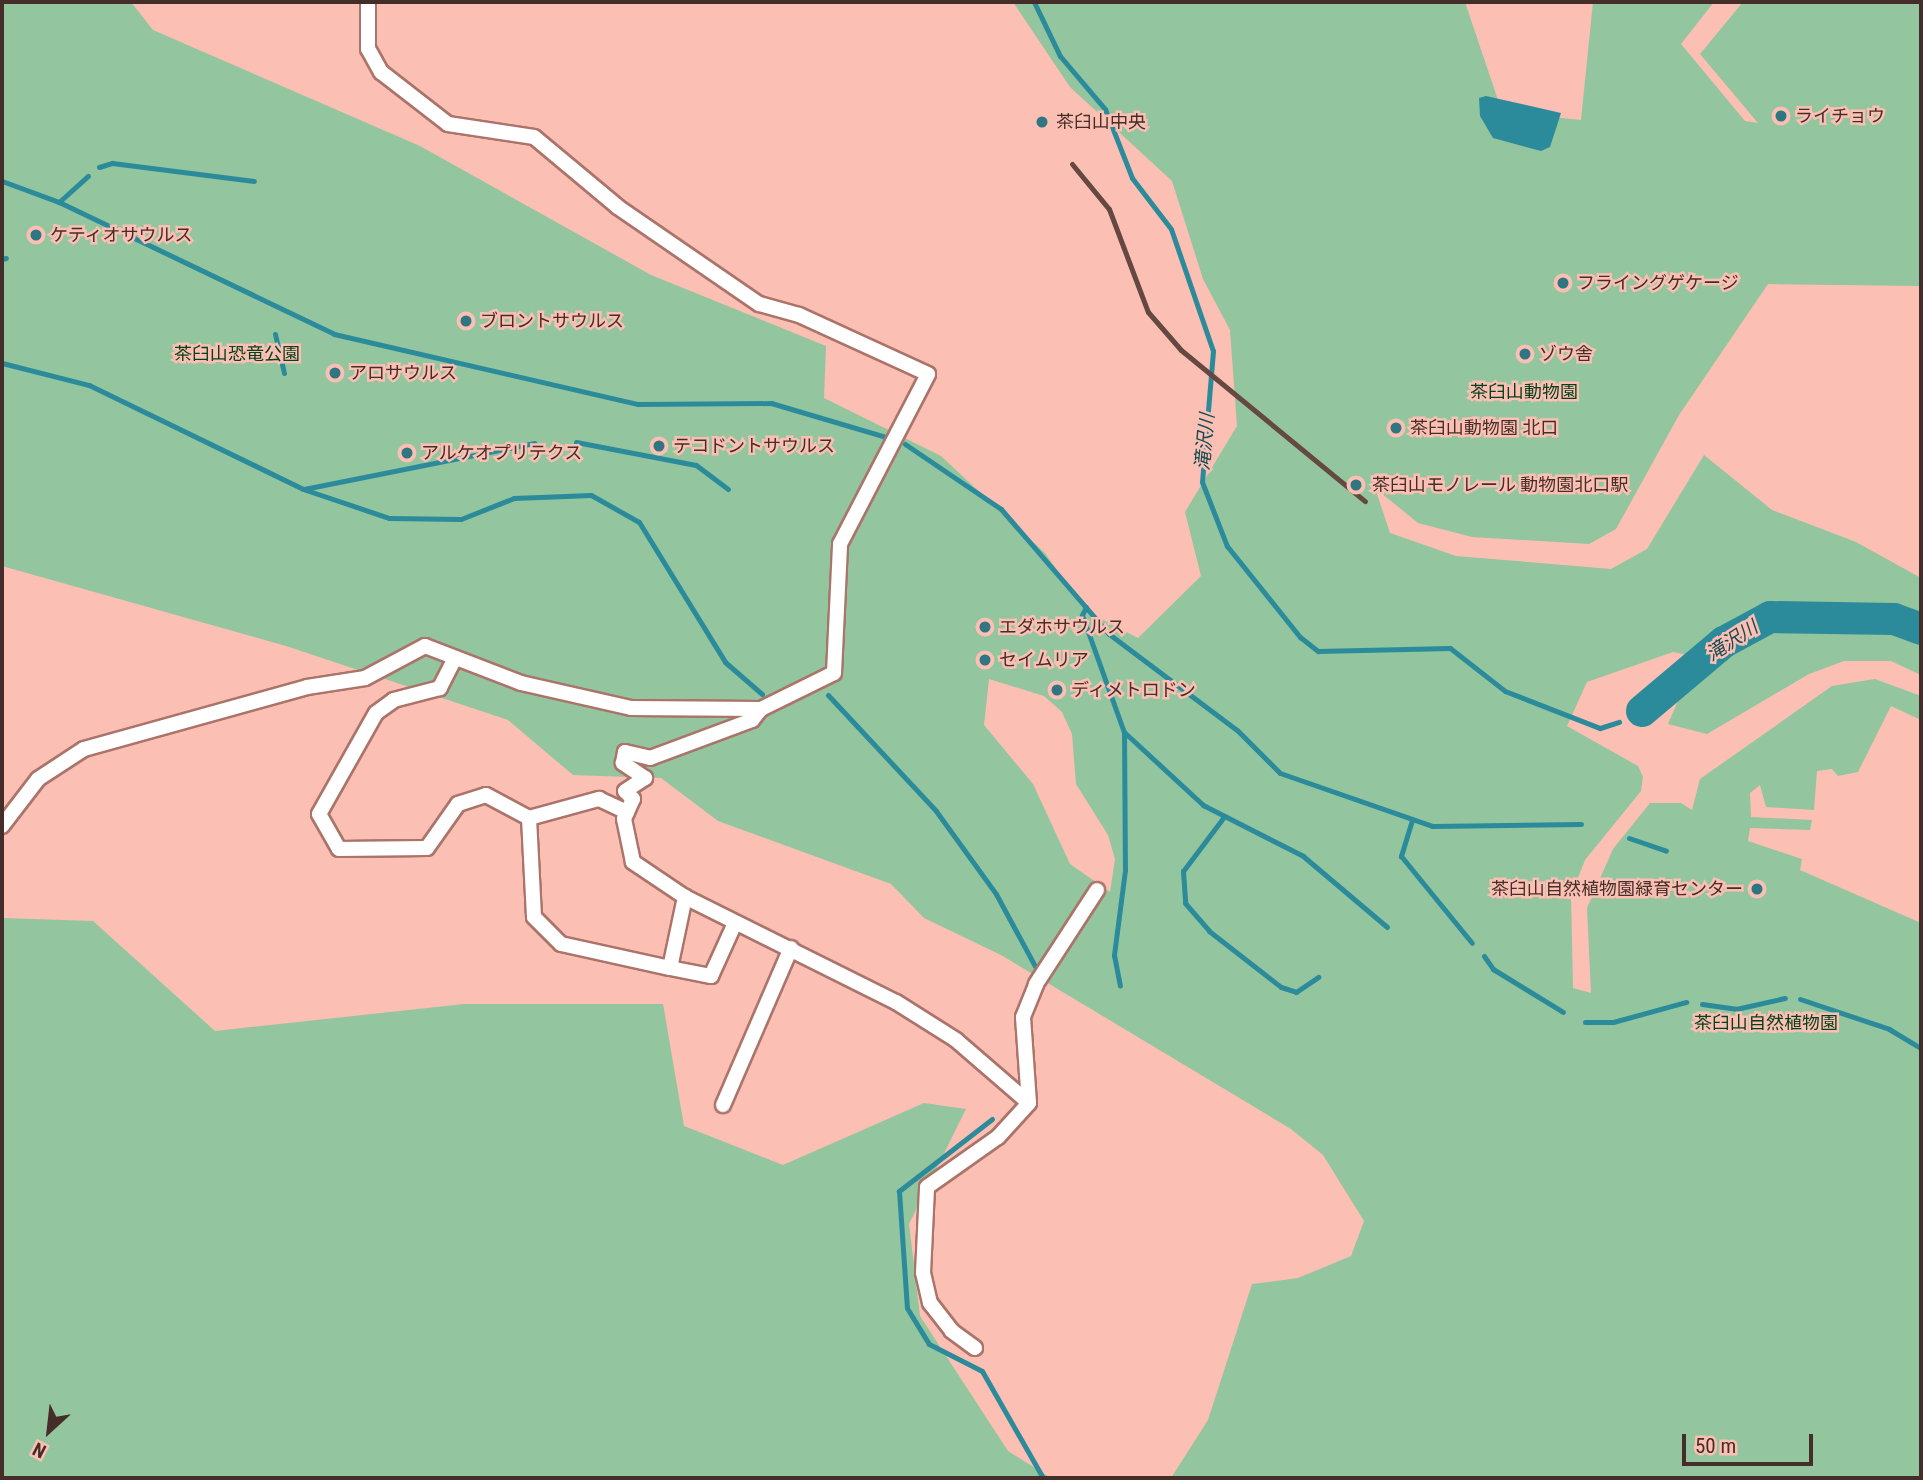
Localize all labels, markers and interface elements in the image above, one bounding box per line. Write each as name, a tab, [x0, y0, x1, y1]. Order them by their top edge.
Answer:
place label: ライチョウ	[1795, 105, 1885, 127]
marker: ライチョウ	[1773, 108, 1789, 124]
place label: 茶臼山中央	[1056, 111, 1146, 133]
marker: 茶臼山中央	[1034, 114, 1050, 130]
place label: ケティオサウルス	[50, 224, 194, 246]
marker: ケティオサウルス	[28, 227, 44, 243]
place label: フライングゲケージ	[1577, 272, 1739, 294]
marker: フライングゲケージ	[1555, 275, 1571, 291]
place label: ブロントサウルス	[480, 310, 624, 332]
marker: ブロントサウルス	[458, 313, 474, 329]
park label: 茶臼山恐竜公園	[174, 343, 300, 365]
place label: ゾウ舎	[1539, 343, 1593, 365]
marker: ゾウ舎	[1517, 346, 1533, 362]
place label: アロサウルス	[349, 362, 457, 384]
marker: アロサウルス	[327, 365, 343, 381]
park label: 茶臼山動物園	[1470, 381, 1578, 403]
water label: 滝沢川	[1191, 413, 1219, 471]
place label: 茶臼山動物園 北口	[1410, 417, 1558, 439]
marker: 茶臼山動物園 北口	[1388, 420, 1404, 436]
place label: テコドントサウルス	[673, 435, 835, 457]
marker: テコドントサウルス	[651, 438, 667, 454]
place label: アルケオプリテクス	[421, 442, 583, 464]
marker: アルケオプリテクス	[399, 445, 415, 461]
place label: 茶臼山モノレール 動物園北口駅	[1372, 474, 1628, 496]
marker: 茶臼山モノレール 動物園北口駅	[1346, 475, 1366, 495]
place label: エダホサウルス	[999, 616, 1125, 638]
water label: 滝沢川	[1702, 616, 1762, 666]
marker: エダホサウルス	[977, 619, 993, 635]
place label: セイムリア	[999, 649, 1089, 671]
marker: セイムリア	[977, 652, 993, 668]
place label: ディメトロドン	[1071, 679, 1197, 701]
marker: ディメトロドン	[1049, 682, 1065, 698]
place label: 茶臼山自然植物園緑育センター	[1491, 878, 1743, 900]
marker: 茶臼山自然植物園緑育センター	[1749, 881, 1765, 897]
park label: 茶臼山自然植物園	[1694, 1012, 1838, 1034]
north arrow	[14, 1396, 84, 1466]
scale bar	[1685, 1420, 1816, 1464]
text: 50 m	[1695, 1434, 1736, 1458]
text: N	[29, 1437, 50, 1463]

